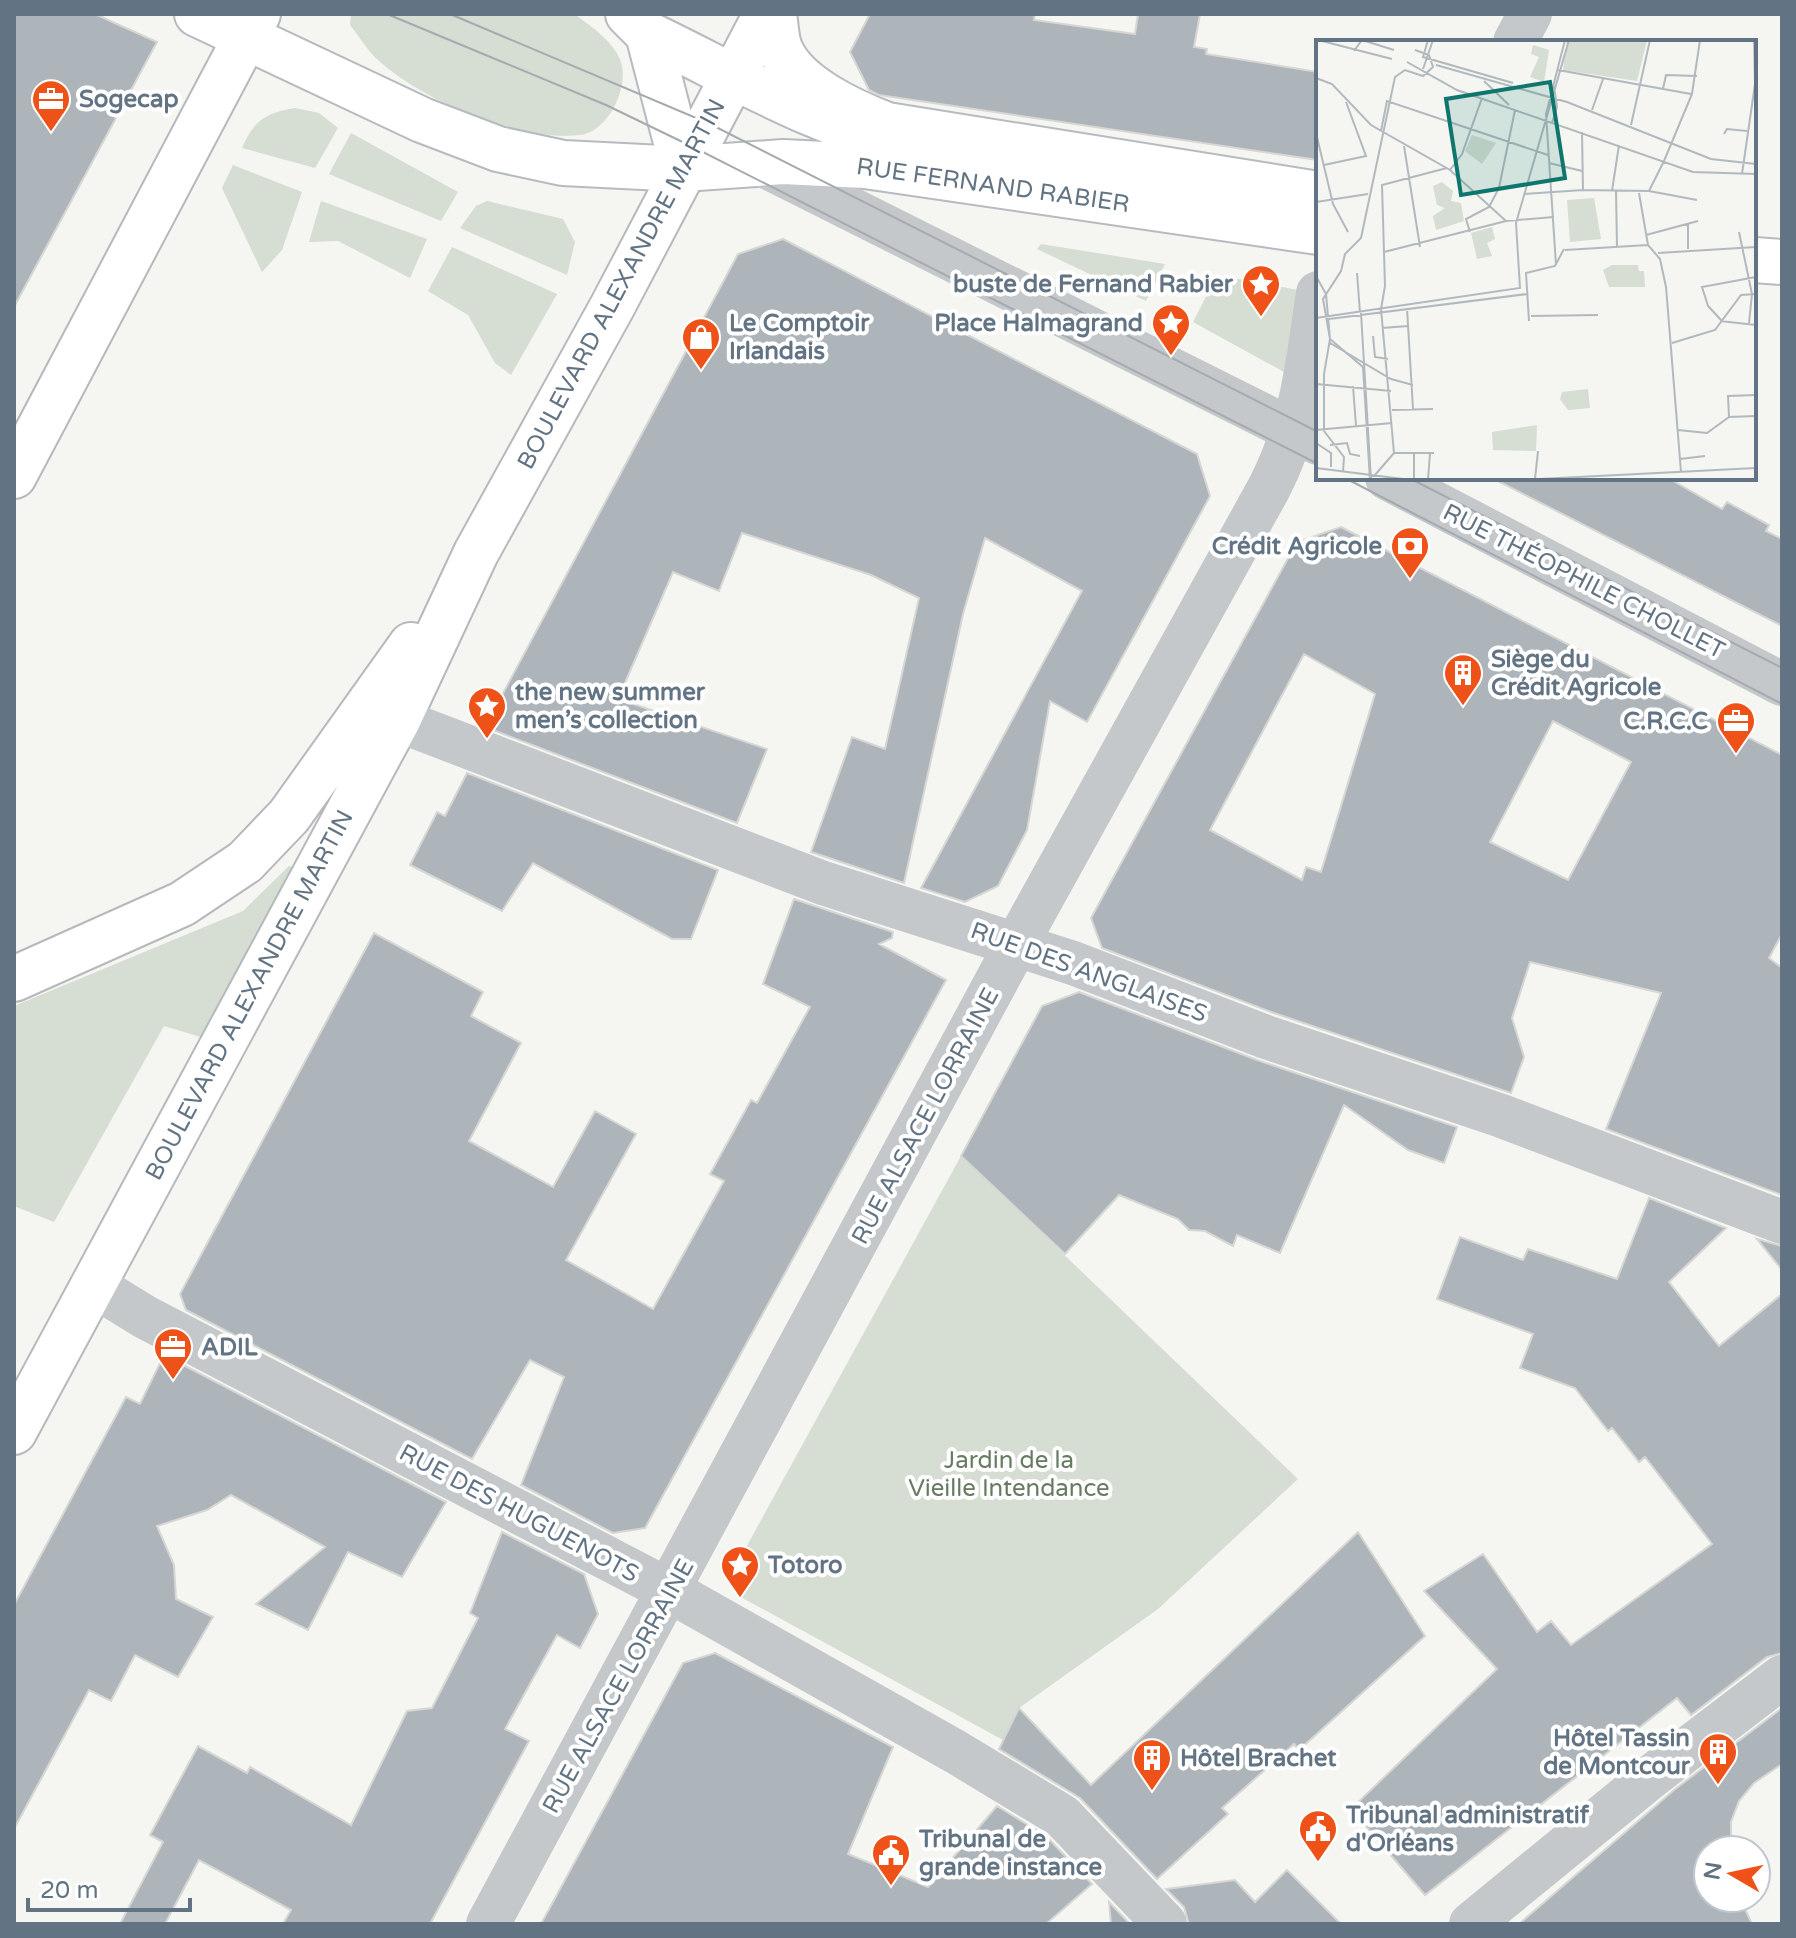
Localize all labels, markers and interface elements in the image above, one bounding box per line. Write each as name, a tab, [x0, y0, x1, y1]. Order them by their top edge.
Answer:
inset map	[1316, 40, 1756, 480]
office icon: Sogecap	[30, 78, 72, 133]
place label: Sogecap	[79, 85, 179, 114]
street label: BOULEVARD ALEXANDRE MARTIN	[511, 94, 732, 474]
street label: RUE FERNAND RABIER	[855, 152, 1131, 219]
place icon: buste de Fernand Rabier	[1240, 263, 1282, 318]
place label: buste de Fernand Rabier	[953, 270, 1234, 299]
place icon: Place Halmagrand	[1150, 302, 1192, 357]
place label: Le Comptoir Irlandais	[729, 309, 870, 366]
place label: Place Halmagrand	[934, 309, 1143, 338]
shop icon: Le Comptoir Irlandais	[680, 316, 722, 371]
street label: RUE THÉOPHILE CHOLLET	[1438, 497, 1730, 665]
bank icon: Crédit Agricole	[1389, 525, 1431, 580]
place label: Crédit Agricole	[1212, 532, 1382, 561]
place label: Siège du Crédit Agricole	[1491, 645, 1662, 702]
building icon: Siège du Crédit Agricole	[1442, 652, 1484, 707]
place label: the new summer men’s collection	[515, 678, 706, 735]
place icon: the new summer men’s collection	[466, 685, 508, 740]
office icon: C.R.C.C	[1715, 700, 1757, 755]
place label: C.R.C.C	[1623, 707, 1708, 736]
street label: BOULEVARD ALEXANDRE MARTIN	[139, 805, 360, 1185]
street label: RUE DES ANGLAISES	[967, 916, 1211, 1029]
street label: RUE ALSACE LORRAINE	[846, 983, 1005, 1249]
office icon: ADIL	[152, 1326, 194, 1381]
place label: ADIL	[201, 1333, 258, 1362]
street label: RUE DES HUGUENOTS	[394, 1438, 643, 1589]
park label: Jardin de la Vieille Intendance	[908, 1446, 1110, 1503]
place icon: Totoro	[719, 1544, 761, 1599]
place label: Totoro	[767, 1551, 843, 1580]
street label: RUE ALSACE LORRAINE	[536, 1554, 700, 1818]
place label: Hôtel Tassin de Montcour	[1543, 1724, 1691, 1781]
building icon: Hôtel Tassin de Montcour	[1697, 1731, 1739, 1786]
building icon: Hôtel Brachet	[1131, 1737, 1173, 1792]
place label: Hôtel Brachet	[1180, 1744, 1337, 1773]
place label: Tribunal administratif d'Orléans	[1345, 1801, 1590, 1858]
public building icon: Tribunal administratif d'Orléans	[1297, 1808, 1339, 1863]
place label: Tribunal de grande instance	[918, 1825, 1102, 1882]
public building icon: Tribunal de grande instance	[870, 1832, 912, 1887]
north arrow	[1692, 1834, 1772, 1914]
text: N	[1699, 1860, 1727, 1882]
scale bar	[28, 1862, 190, 1912]
text: 20 m	[40, 1876, 98, 1905]

